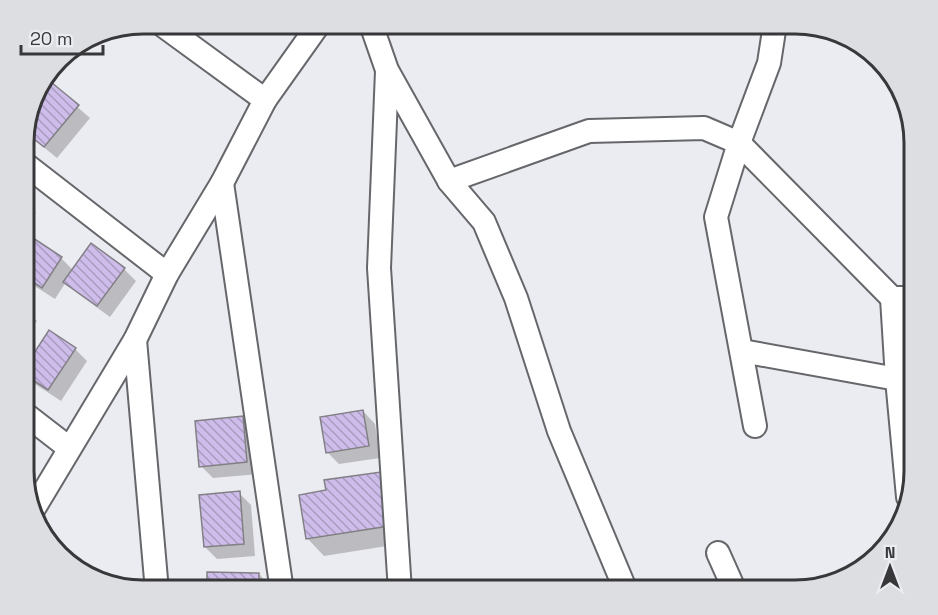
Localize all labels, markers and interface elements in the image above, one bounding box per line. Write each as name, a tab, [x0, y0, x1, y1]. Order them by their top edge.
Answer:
scale bar	[21, 18, 104, 56]
text: 20 m	[30, 27, 73, 50]
north arrow	[860, 537, 920, 597]
text: N	[885, 542, 895, 563]

